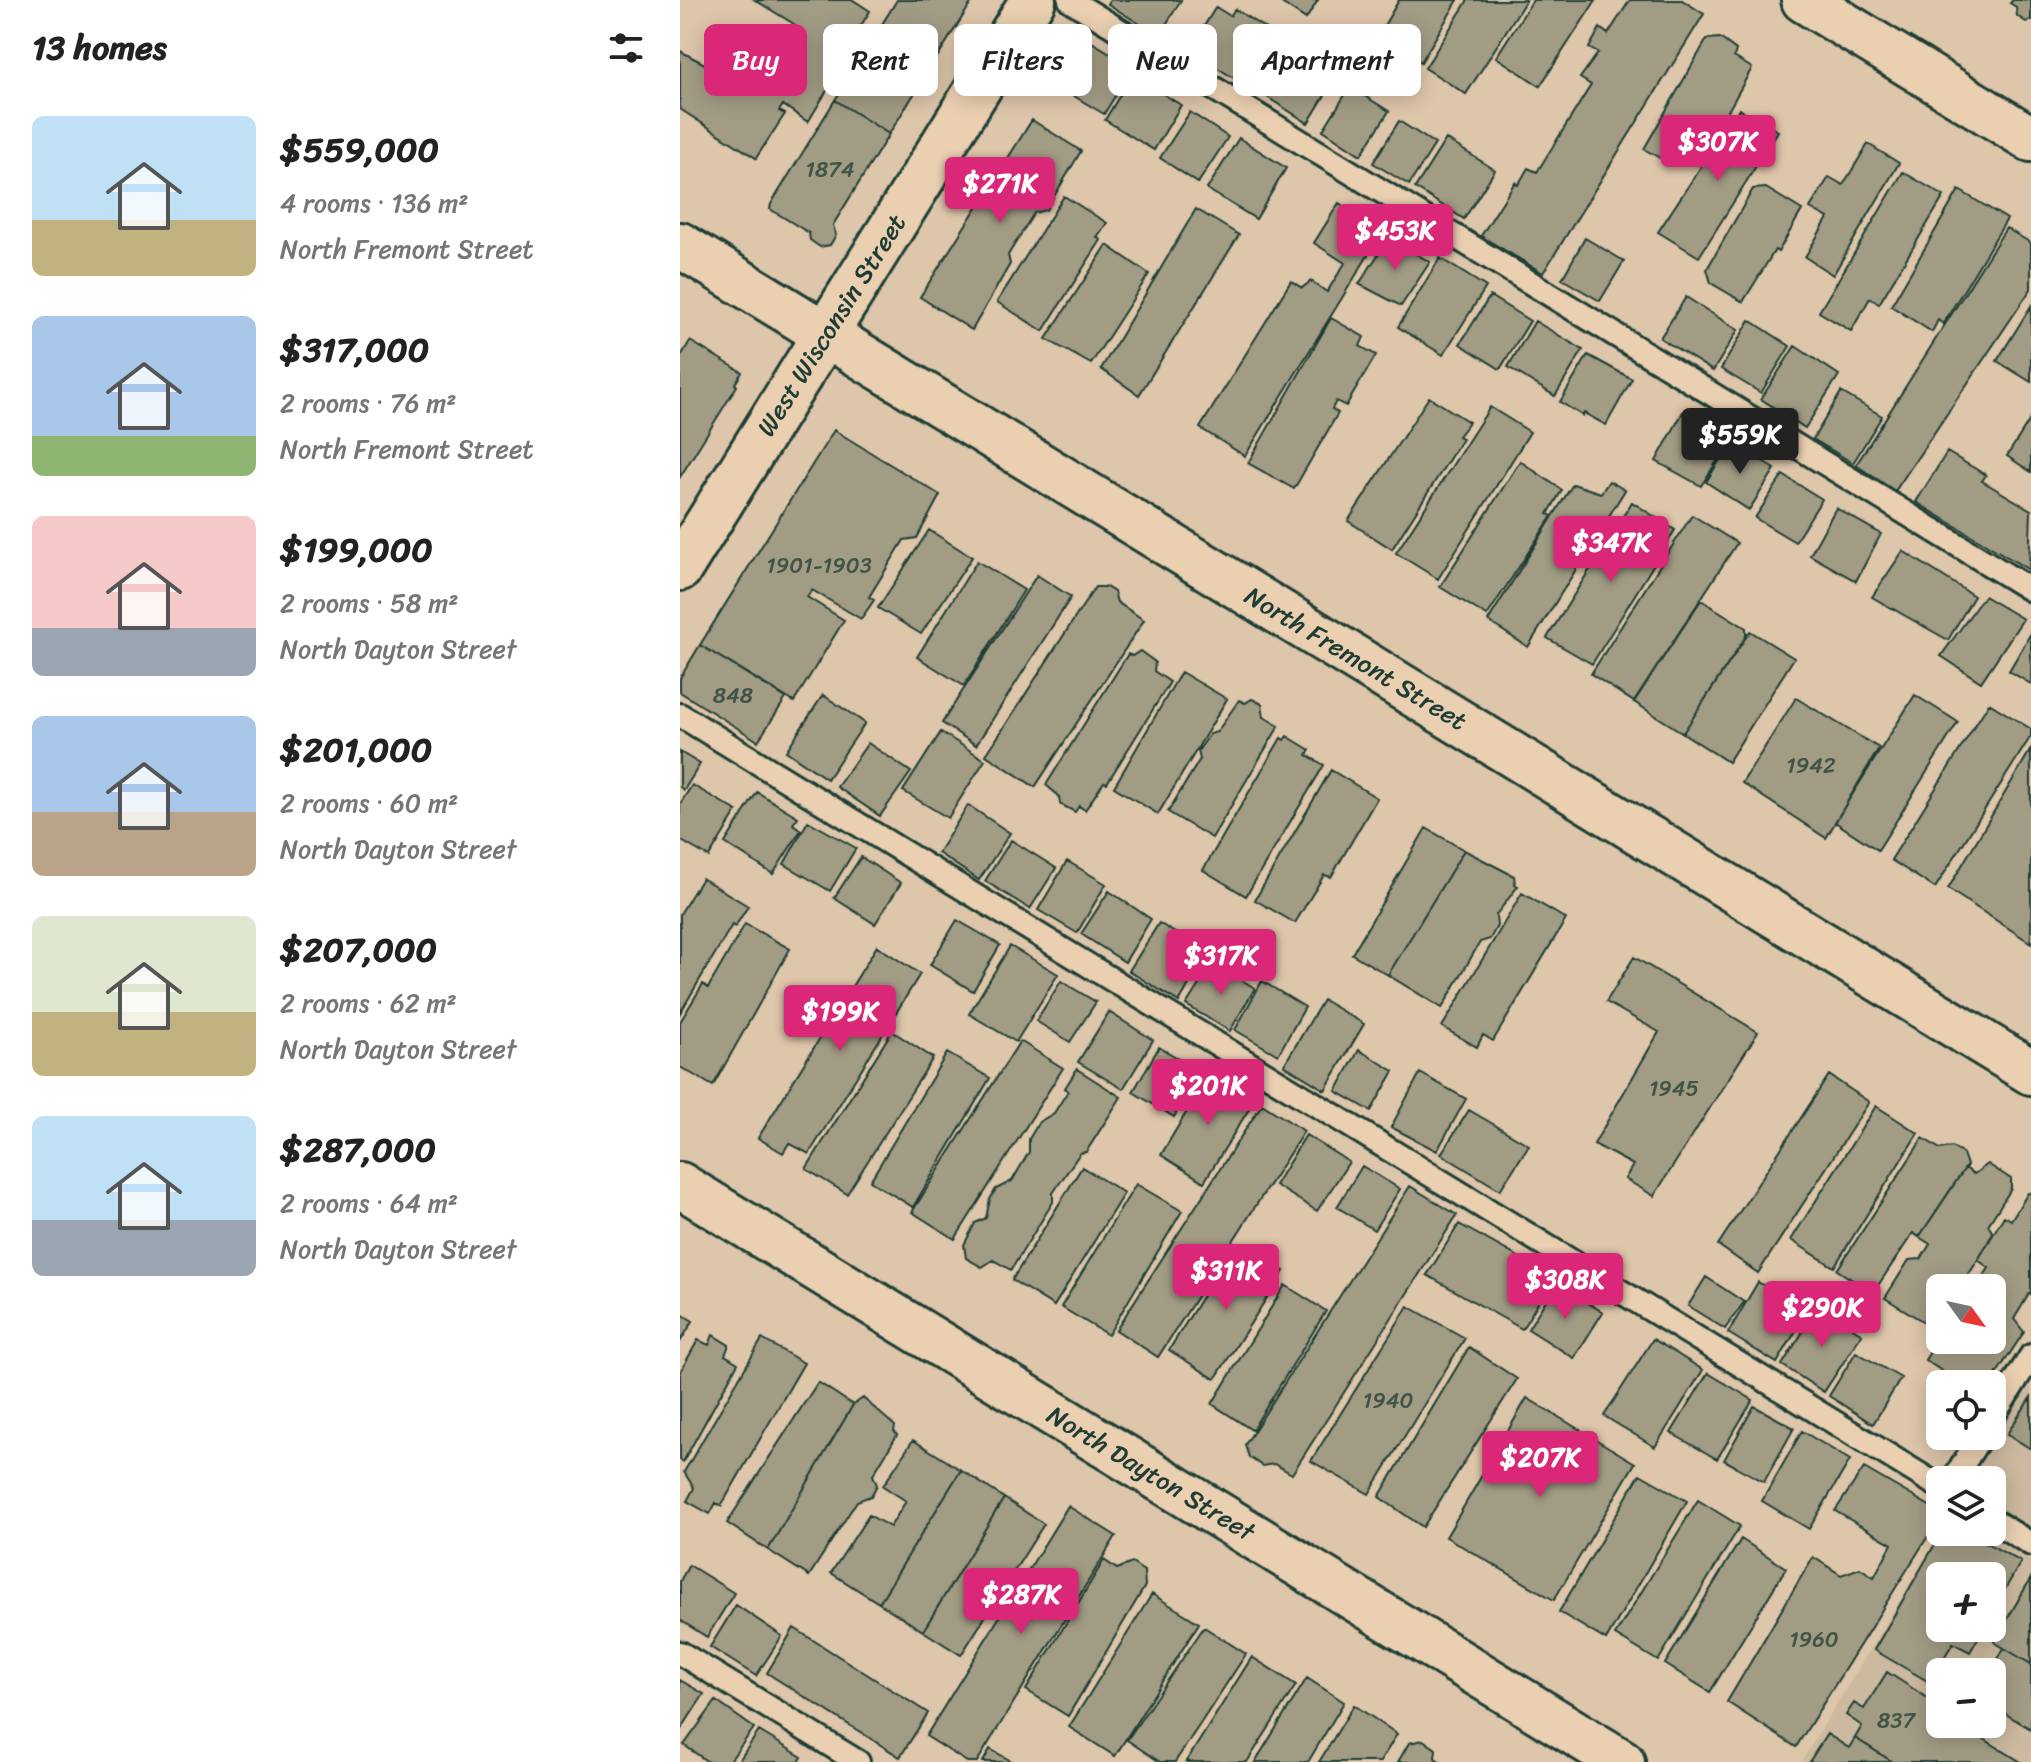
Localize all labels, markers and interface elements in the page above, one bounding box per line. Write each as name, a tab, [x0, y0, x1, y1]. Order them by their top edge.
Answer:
text: 13 homes	[32, 18, 167, 78]
chip: Buy	[704, 24, 807, 96]
chip: Rent	[823, 24, 938, 96]
chip: Filters	[954, 24, 1092, 96]
chip: New	[1108, 24, 1217, 96]
chip: Apartment	[1233, 24, 1421, 96]
icon: filters	[604, 26, 648, 70]
pin: $307K	[1662, 115, 1774, 183]
text: $307K	[1679, 118, 1757, 164]
text: $559,000	[280, 120, 439, 180]
icon: home	[96, 148, 192, 244]
house number: 1874	[805, 150, 855, 189]
pin: $271K	[944, 157, 1056, 225]
text: $271K	[963, 160, 1037, 206]
text: 4 rooms · 136 m²	[280, 180, 468, 226]
street label: West Wisconsin Street	[744, 204, 918, 446]
pin: $453K	[1339, 204, 1451, 272]
text: $453K	[1355, 207, 1435, 253]
text: North Fremont Street	[280, 226, 534, 272]
text: $317,000	[280, 320, 429, 380]
icon: home	[96, 348, 192, 444]
text: 2 rooms · 76 m²	[280, 380, 457, 426]
pin: $559K	[1684, 408, 1796, 476]
text: $559K	[1699, 411, 1781, 457]
text: North Fremont Street	[280, 426, 534, 472]
pin: $347K	[1555, 516, 1667, 584]
text: $347K	[1572, 519, 1650, 565]
text: $199,000	[280, 520, 433, 580]
house number: 1901-1903	[766, 546, 872, 585]
icon: home	[96, 548, 192, 644]
street label: North Fremont Street	[1235, 573, 1477, 743]
text: 2 rooms · 58 m²	[280, 580, 458, 626]
text: North Dayton Street	[280, 626, 516, 672]
house number: 848	[713, 676, 753, 715]
text: $201,000	[280, 720, 432, 780]
house number: 1942	[1786, 746, 1836, 785]
icon: home	[96, 748, 192, 844]
text: 2 rooms · 60 m²	[280, 780, 458, 826]
text: North Dayton Street	[280, 826, 516, 872]
text: $207,000	[280, 920, 437, 980]
pin: $317K	[1165, 929, 1277, 997]
text: $317K	[1184, 932, 1258, 978]
icon: home	[96, 948, 192, 1044]
text: 2 rooms · 62 m²	[280, 980, 457, 1026]
pin: $199K	[784, 985, 896, 1053]
text: $199K	[802, 988, 878, 1034]
text: North Dayton Street	[280, 1026, 516, 1072]
pin: $201K	[1152, 1059, 1264, 1127]
text: $201K	[1170, 1062, 1246, 1108]
house number: 1945	[1649, 1069, 1699, 1108]
text: $287,000	[280, 1120, 436, 1180]
icon: home	[96, 1148, 192, 1244]
text: 2 rooms · 64 m²	[280, 1180, 458, 1226]
text: North Dayton Street	[280, 1226, 516, 1272]
pin: $311K	[1170, 1244, 1282, 1312]
text: $311K	[1191, 1247, 1261, 1293]
pin: $308K	[1509, 1253, 1621, 1321]
text: $308K	[1525, 1256, 1605, 1302]
north arrow	[1926, 1274, 2006, 1354]
map controls	[1926, 1274, 2006, 1738]
pin: $290K	[1766, 1281, 1878, 1349]
text: $290K	[1782, 1284, 1862, 1330]
button: locate	[1926, 1370, 2006, 1450]
house number: 1940	[1363, 1381, 1413, 1420]
street label: North Dayton Street	[1038, 1392, 1265, 1554]
pin: $207K	[1484, 1431, 1596, 1499]
text: $207K	[1500, 1434, 1580, 1480]
button: layers	[1926, 1466, 2006, 1546]
button: +	[1926, 1562, 2006, 1642]
pin: $287K	[965, 1568, 1077, 1636]
text: $287K	[982, 1571, 1060, 1617]
house number: 1960	[1789, 1620, 1839, 1659]
button: −	[1926, 1658, 2006, 1738]
house number: 837	[1877, 1701, 1916, 1740]

